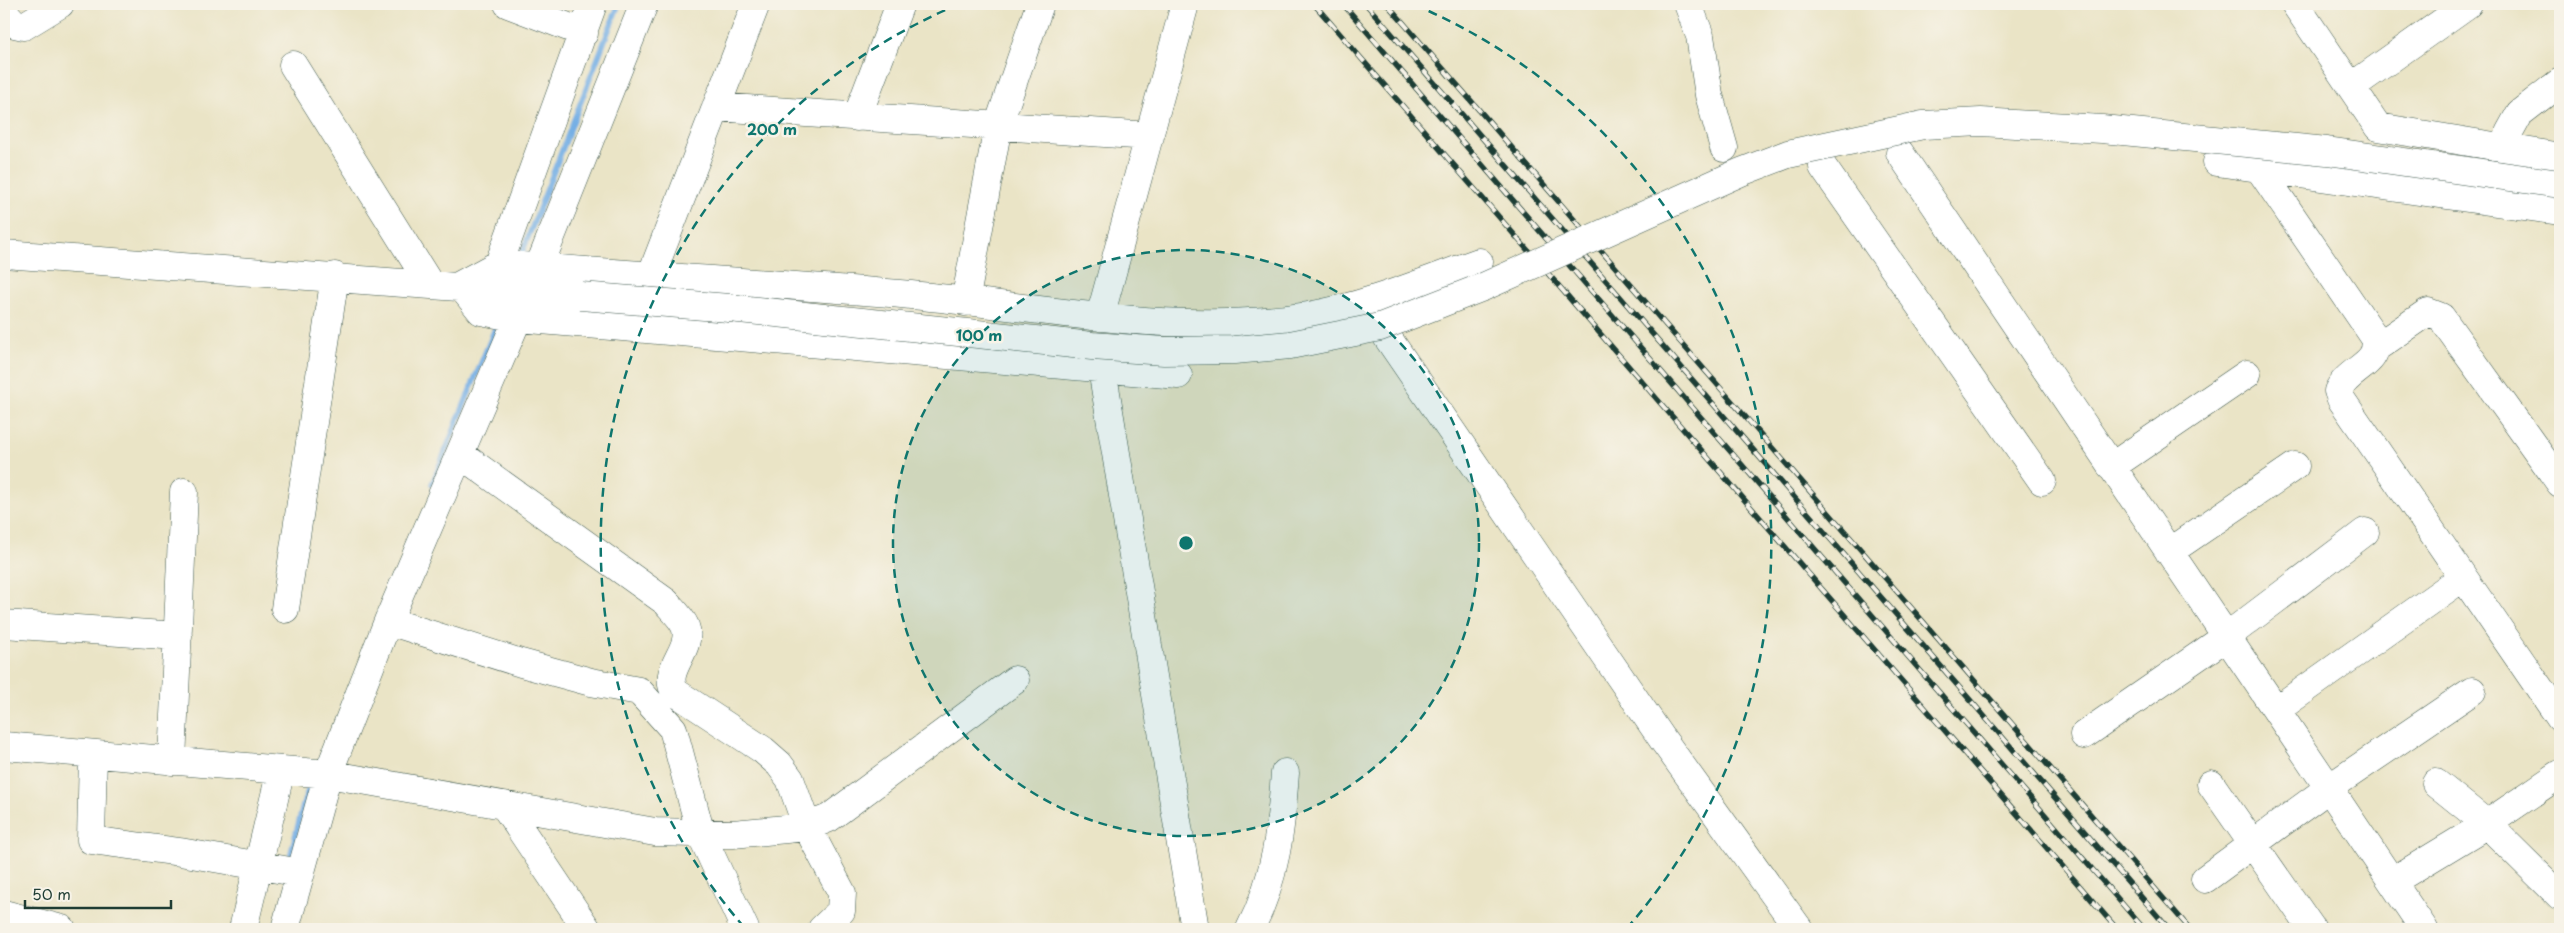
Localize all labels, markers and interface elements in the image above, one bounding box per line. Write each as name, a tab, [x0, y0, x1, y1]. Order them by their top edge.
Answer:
text: 200 m	[747, 117, 797, 140]
text: 100 m	[956, 323, 1002, 346]
centre of rings	[1177, 534, 1195, 552]
scale bar	[25, 878, 171, 910]
text: 50 m	[32, 882, 71, 905]

